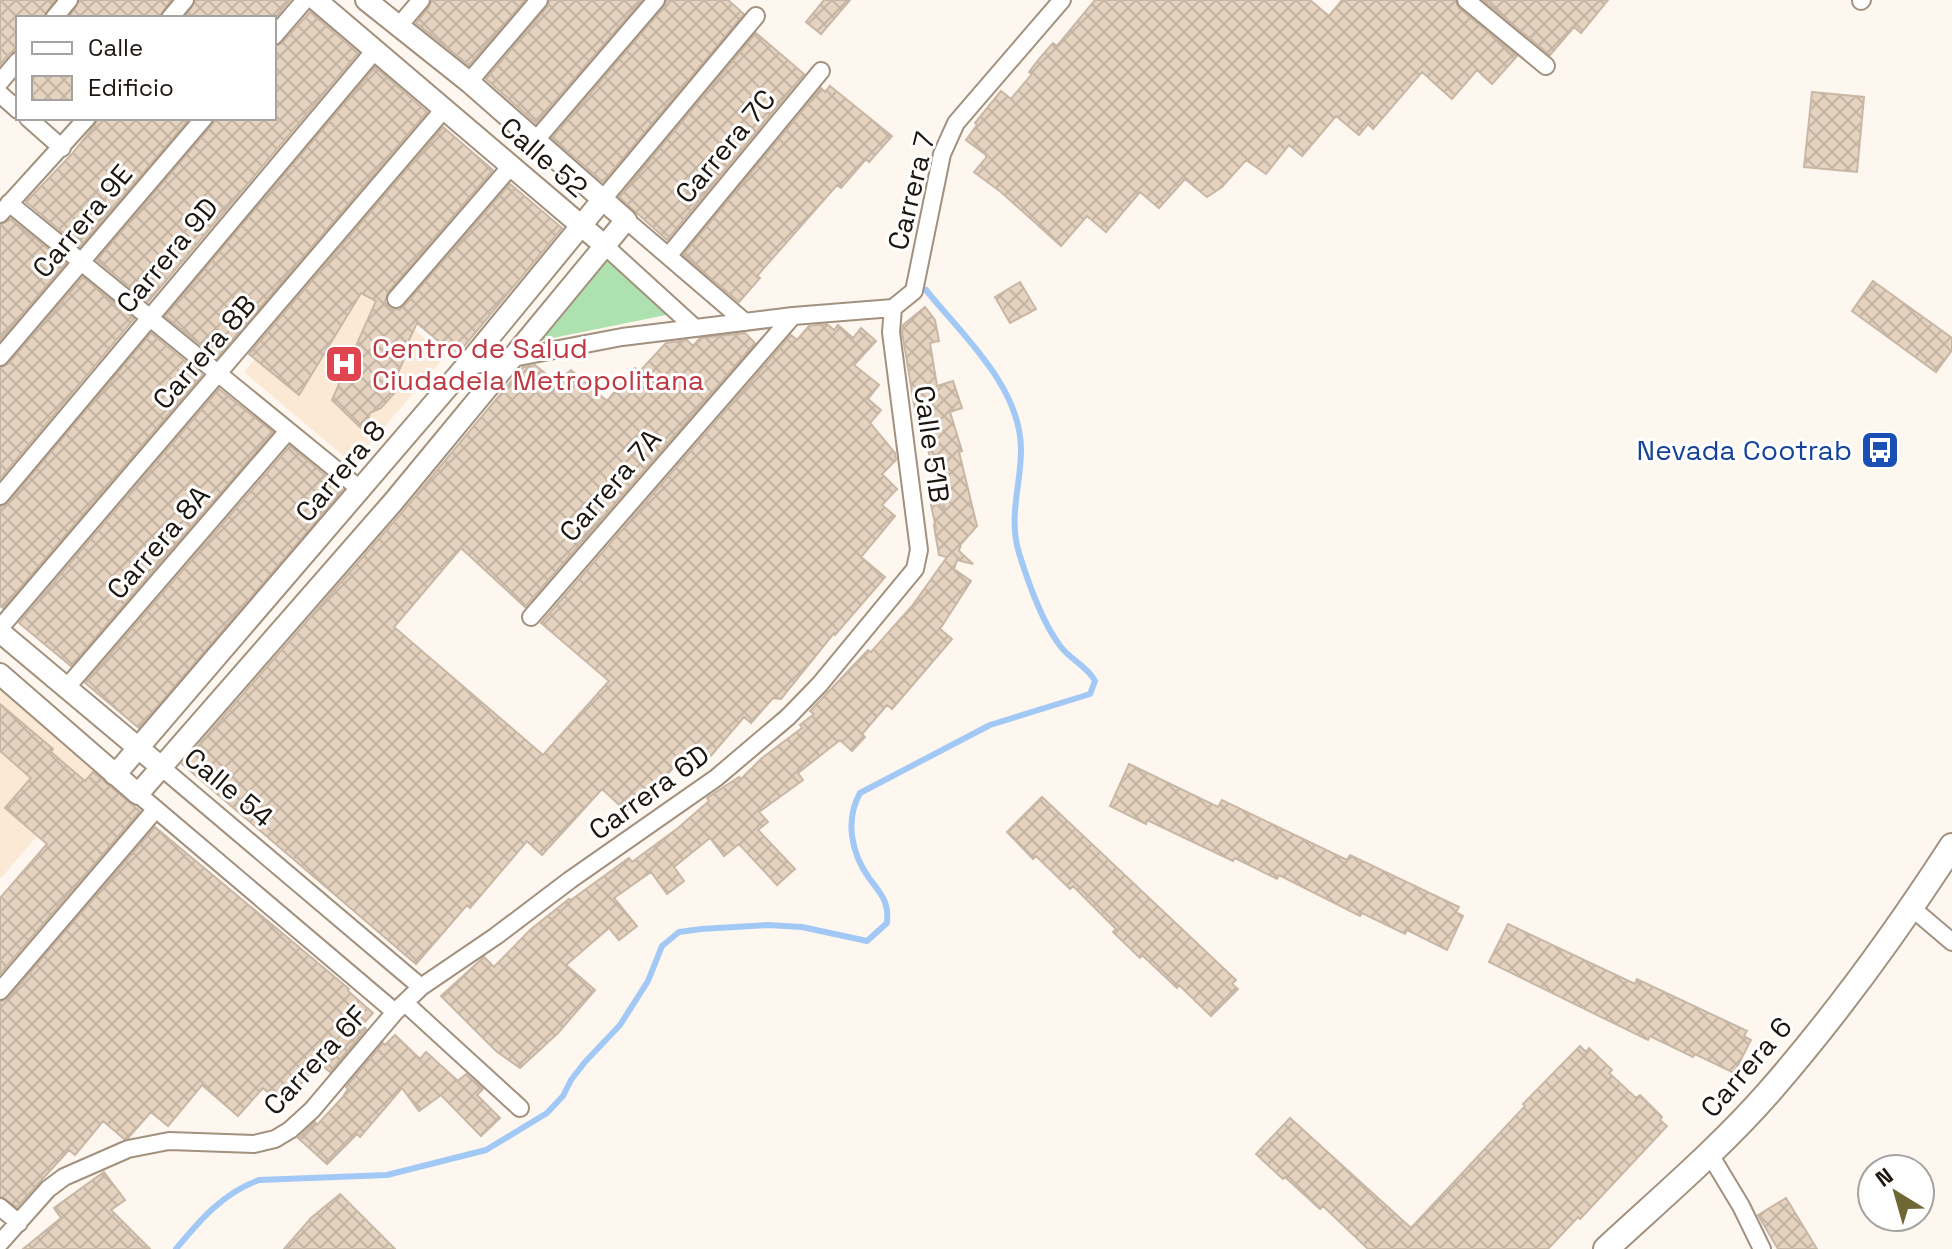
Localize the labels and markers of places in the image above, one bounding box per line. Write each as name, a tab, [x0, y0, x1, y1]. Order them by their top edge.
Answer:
place label: Centro de Salud Ciudadela Metropolitana	[372, 330, 704, 398]
hospital icon: Centro de Salud Ciudadela Metropolitana	[323, 343, 365, 385]
bus stop icon: Nevada Cootrab	[1859, 429, 1901, 471]
place label: Nevada Cootrab	[1637, 432, 1852, 468]

